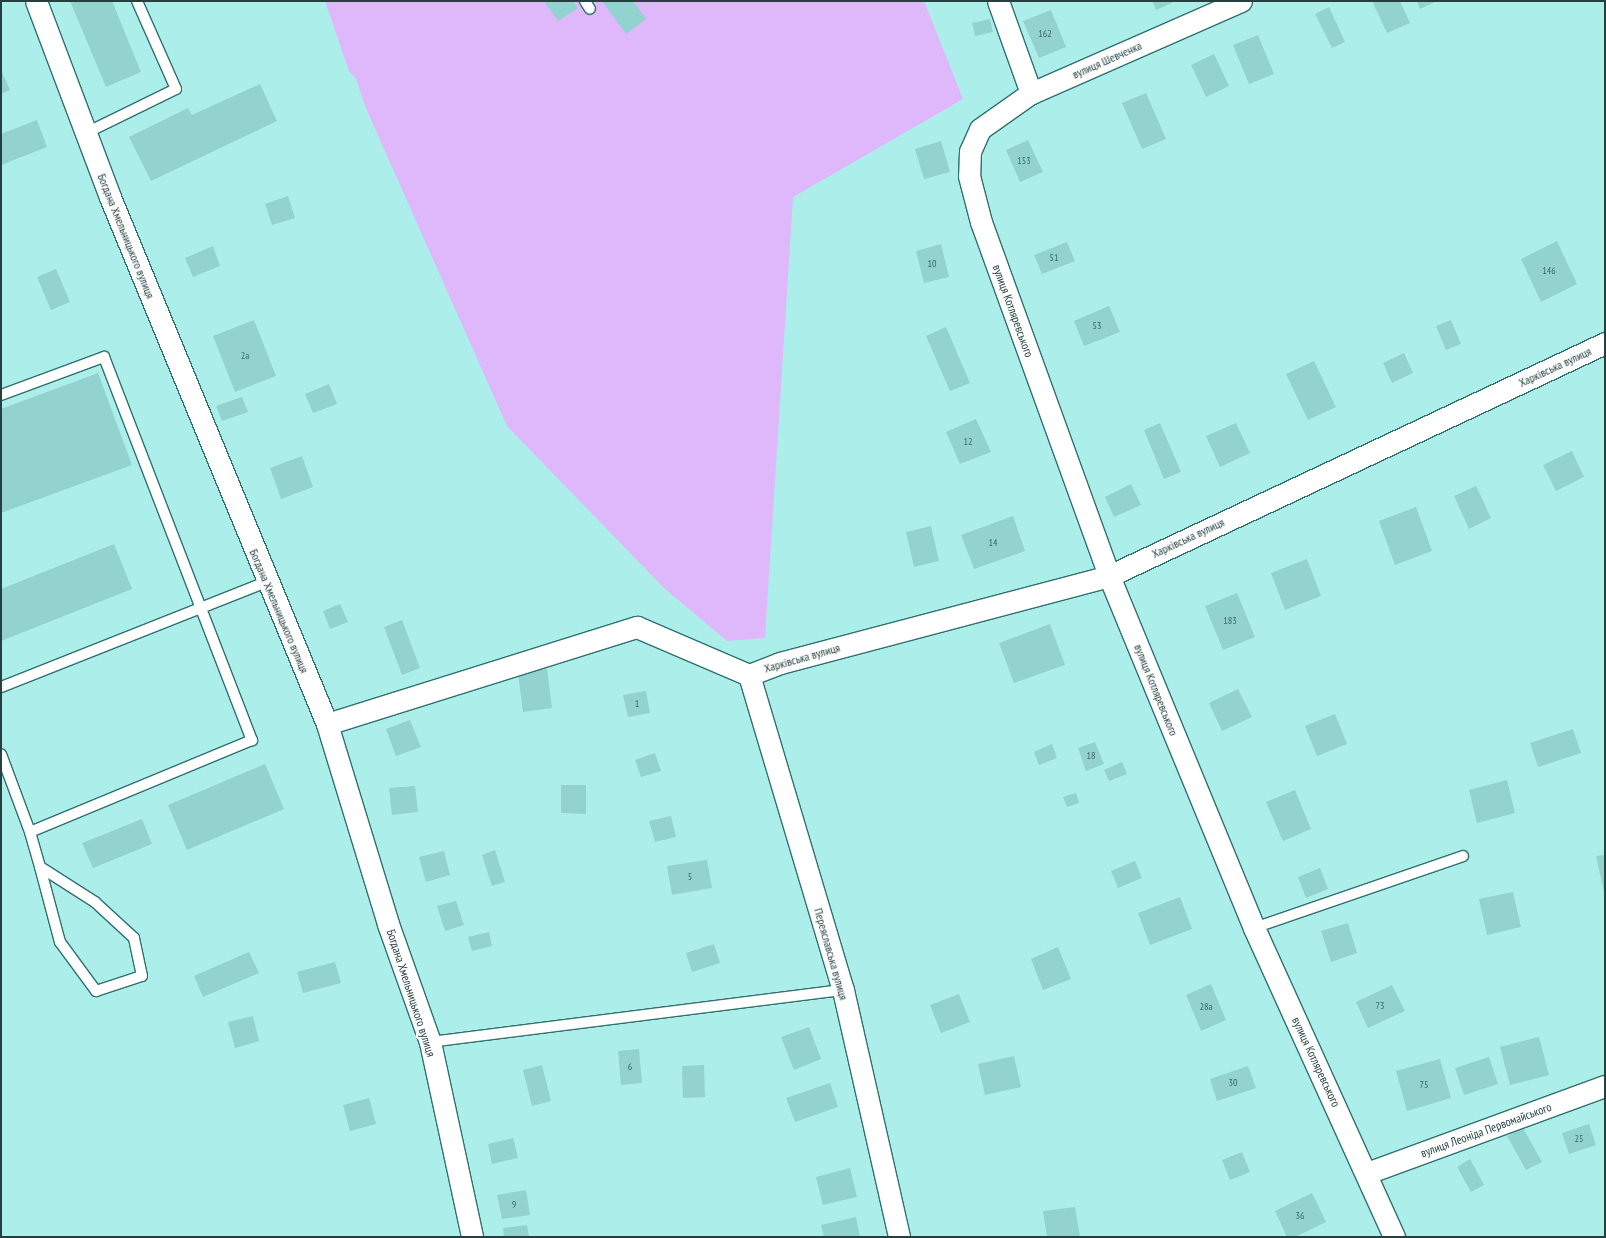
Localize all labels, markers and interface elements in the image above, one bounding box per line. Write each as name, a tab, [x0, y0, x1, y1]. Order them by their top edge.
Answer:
house number: 162	[1038, 28, 1052, 40]
street label: вулиця Шевченка	[1070, 38, 1144, 82]
house number: 153	[1017, 155, 1031, 167]
street label: Богдана Хмельницького вулиця	[94, 171, 158, 301]
house number: 51	[1050, 252, 1058, 264]
house number: 10	[928, 258, 936, 270]
street label: вулиця Котляревського	[990, 263, 1036, 359]
house number: 146	[1542, 265, 1556, 277]
house number: 53	[1093, 320, 1101, 332]
street label: Харківська вулиця	[1517, 344, 1593, 390]
house number: 2а	[241, 350, 249, 362]
house number: 12	[964, 436, 972, 448]
street label: Харківська вулиця	[1150, 515, 1226, 561]
house number: 14	[989, 537, 997, 549]
street label: Богдана Хмельницького вулиця	[246, 547, 312, 675]
house number: 183	[1223, 615, 1237, 627]
street label: Харківська вулиця	[762, 640, 842, 676]
street label: вулиця Котляревського	[1131, 642, 1181, 738]
house number: 1	[635, 698, 639, 710]
house number: 18	[1087, 750, 1095, 762]
house number: 5	[688, 871, 692, 883]
street label: Переяславська вулиця	[811, 906, 851, 1002]
street label: Богдана Хмельницького вулиця	[384, 927, 438, 1059]
house number: 73	[1376, 1000, 1384, 1012]
house number: 28а	[1200, 1001, 1212, 1013]
street label: вулиця Котляревського	[1289, 1015, 1343, 1109]
house number: 6	[628, 1061, 632, 1073]
house number: 30	[1229, 1077, 1237, 1089]
house number: 75	[1420, 1079, 1428, 1091]
street label: вулиця Леоніда Первомайського	[1419, 1100, 1553, 1160]
house number: 25	[1575, 1133, 1583, 1145]
house number: 9	[512, 1199, 516, 1211]
house number: 36	[1296, 1210, 1304, 1222]

